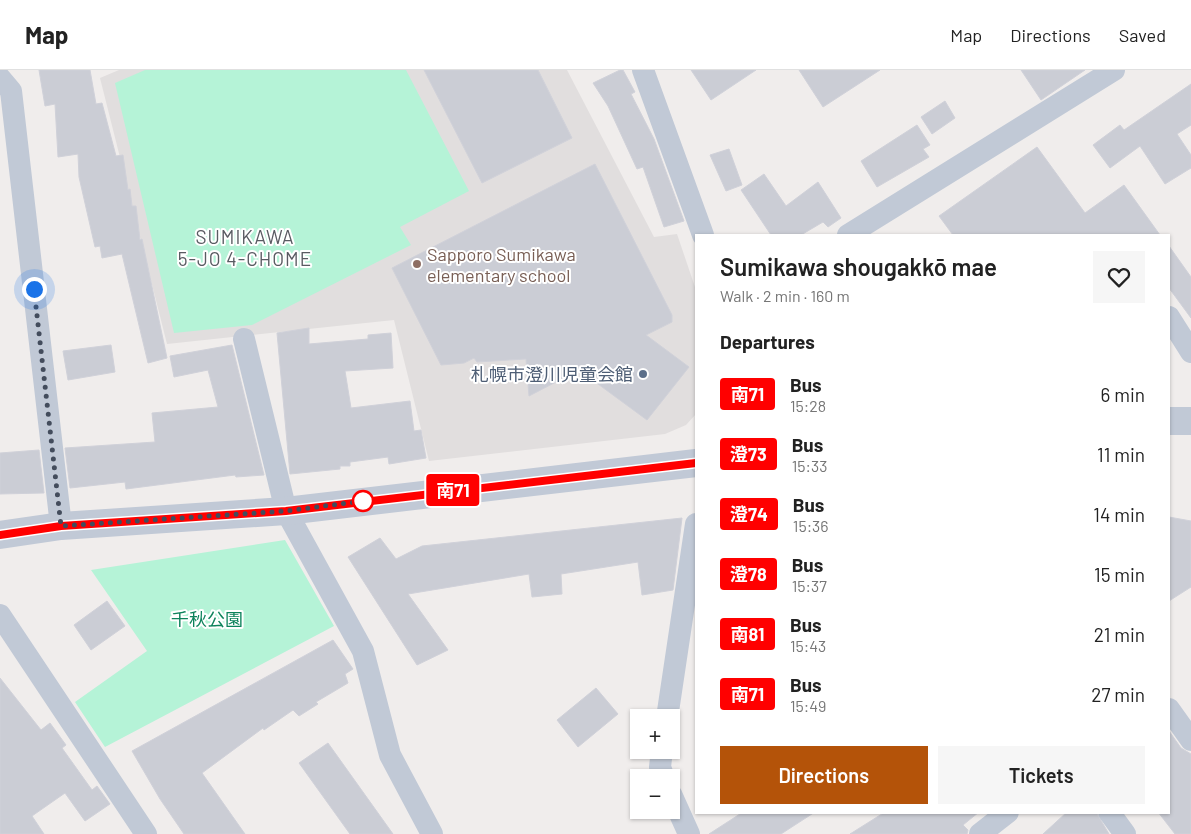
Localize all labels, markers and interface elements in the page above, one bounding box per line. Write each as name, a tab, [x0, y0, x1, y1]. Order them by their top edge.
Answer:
text: Map	[25, 20, 68, 49]
text: Map	[950, 24, 982, 46]
text: Directions	[1010, 24, 1091, 46]
text: Saved	[1119, 24, 1166, 46]
district label: SUMIKAWA 5-JO 4-CHOME	[178, 225, 312, 270]
place label: Sapporo Sumikawa elementary school	[427, 243, 576, 286]
button: heart	[1093, 251, 1145, 303]
text: Sumikawa shougakkō mae	[720, 252, 997, 281]
marker: Sapporo Sumikawa elementary school	[411, 258, 423, 270]
your location	[22, 277, 47, 302]
text: Walk · 2 min · 160 m	[720, 286, 850, 305]
text: Departures	[720, 330, 815, 353]
place label: 札幌市澄川児童会館	[471, 363, 633, 385]
marker: 札幌市澄川児童会館	[637, 368, 649, 380]
text: Bus	[790, 373, 822, 396]
text: 南71	[731, 383, 764, 405]
text: 6 min	[1101, 383, 1145, 406]
text: 15:28	[790, 396, 826, 415]
text: Bus	[792, 433, 823, 456]
text: 澄73	[730, 443, 767, 465]
text: 11 min	[1097, 443, 1145, 466]
text: 15:33	[792, 456, 827, 475]
line badge: 南71	[424, 474, 482, 506]
text: 南71	[436, 479, 470, 501]
unlabelled marker	[352, 490, 374, 512]
text: Bus	[793, 493, 824, 516]
text: 澄74	[730, 503, 768, 525]
text: 14 min	[1093, 503, 1145, 526]
text: 15:36	[793, 516, 829, 535]
text: Bus	[792, 553, 823, 576]
text: 澄78	[730, 563, 767, 585]
text: 15 min	[1094, 563, 1145, 586]
text: 15:37	[792, 576, 827, 595]
park label: 千秋公園	[171, 608, 243, 630]
text: Bus	[790, 613, 822, 636]
text: 南81	[731, 623, 764, 645]
text: 21 min	[1094, 623, 1145, 646]
text: 15:43	[790, 636, 826, 655]
text: Bus	[790, 673, 822, 696]
text: 南71	[731, 683, 764, 705]
text: 27 min	[1091, 683, 1145, 706]
text: 15:49	[790, 696, 826, 715]
map controls	[630, 709, 680, 819]
button: +	[630, 709, 680, 759]
button: Directions	[720, 746, 928, 804]
button: Tickets	[938, 746, 1145, 804]
button: −	[630, 769, 680, 819]

